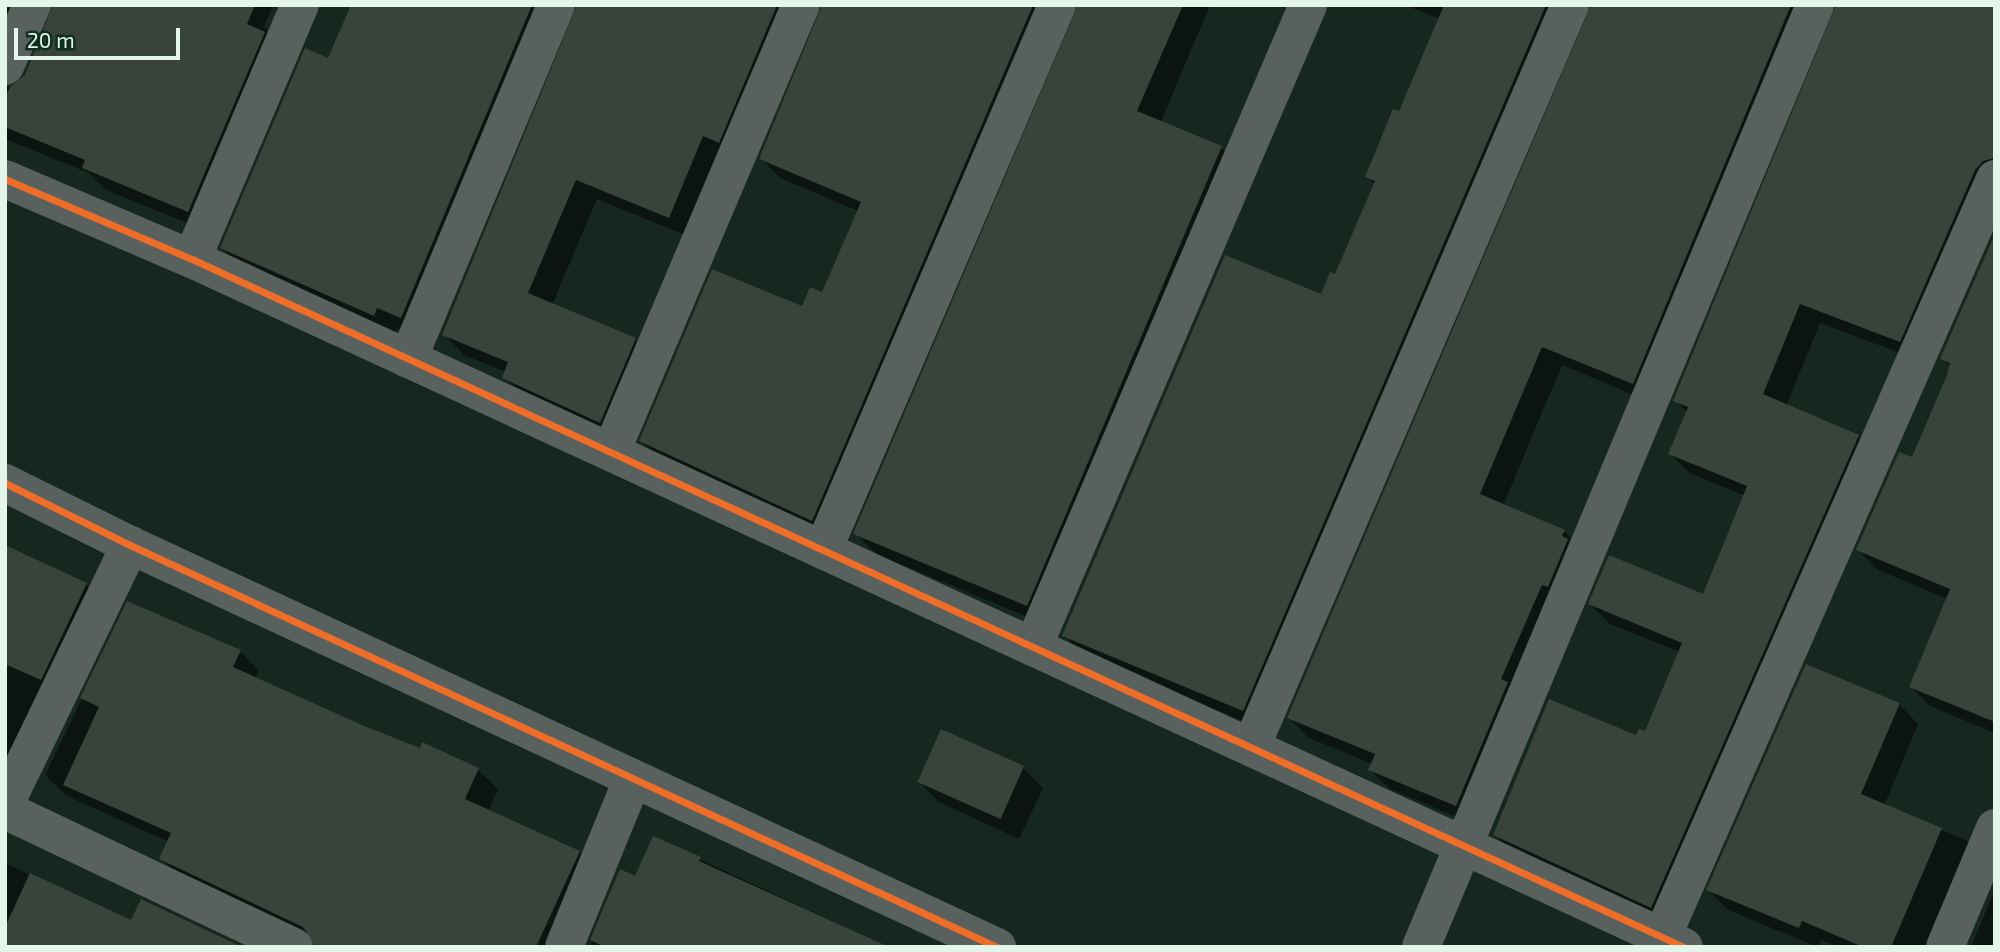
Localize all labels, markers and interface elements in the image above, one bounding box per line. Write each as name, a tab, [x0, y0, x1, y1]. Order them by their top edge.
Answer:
scale bar	[18, 14, 184, 58]
text: 20 m	[27, 27, 75, 52]

